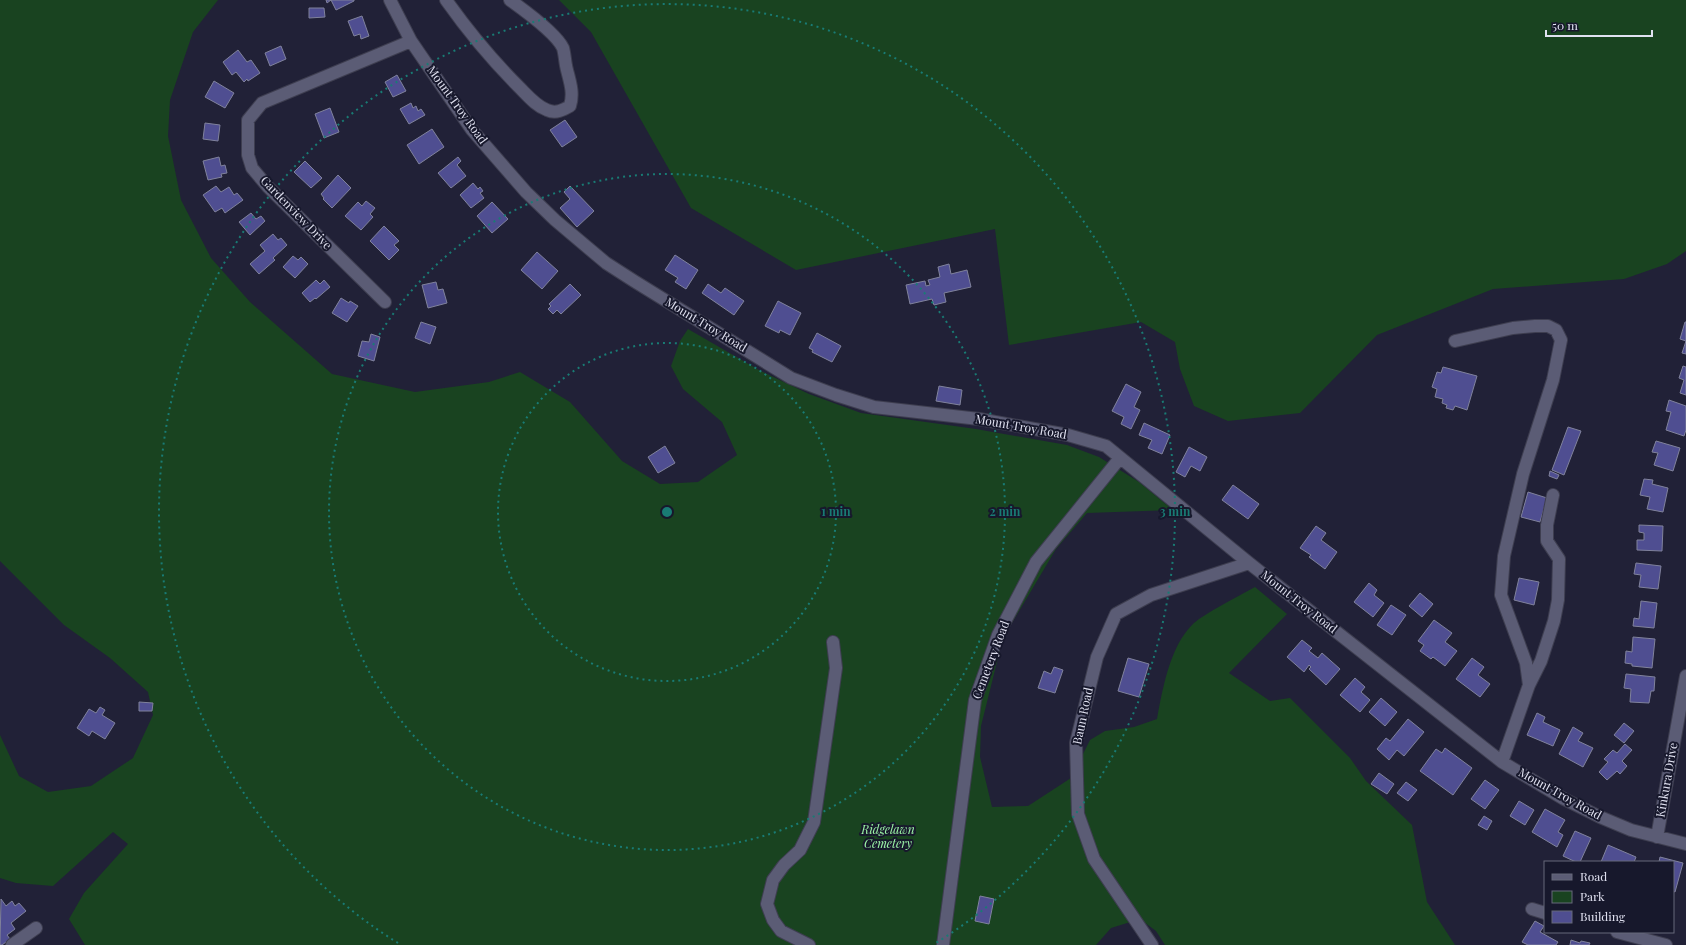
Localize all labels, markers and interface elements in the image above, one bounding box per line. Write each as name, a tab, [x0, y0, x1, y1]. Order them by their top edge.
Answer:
scale bar	[1546, 12, 1652, 38]
text: 50 m	[1552, 17, 1578, 33]
street label: Mount Troy Road	[424, 62, 492, 147]
street label: Gardenview Drive	[258, 172, 336, 252]
street label: Mount Troy Road	[663, 293, 750, 355]
street label: Mount Troy Road	[974, 410, 1068, 442]
text: 1 min	[821, 503, 851, 519]
text: 2 min	[990, 503, 1021, 519]
text: 3 min	[1160, 503, 1191, 519]
centre of rings	[660, 505, 674, 519]
street label: Mount Troy Road	[1258, 566, 1341, 636]
street label: Cemetery Road	[968, 618, 1012, 701]
street label: Baun Road	[1068, 686, 1096, 746]
street label: Kinkura Drive	[1652, 741, 1680, 818]
street label: Mount Troy Road	[1516, 764, 1605, 823]
park label: Ridgelawn Cemetery	[860, 821, 915, 851]
legend	[1544, 861, 1674, 933]
text: Road	[1580, 868, 1607, 884]
text: Park	[1580, 888, 1605, 904]
text: Building	[1580, 908, 1626, 924]

